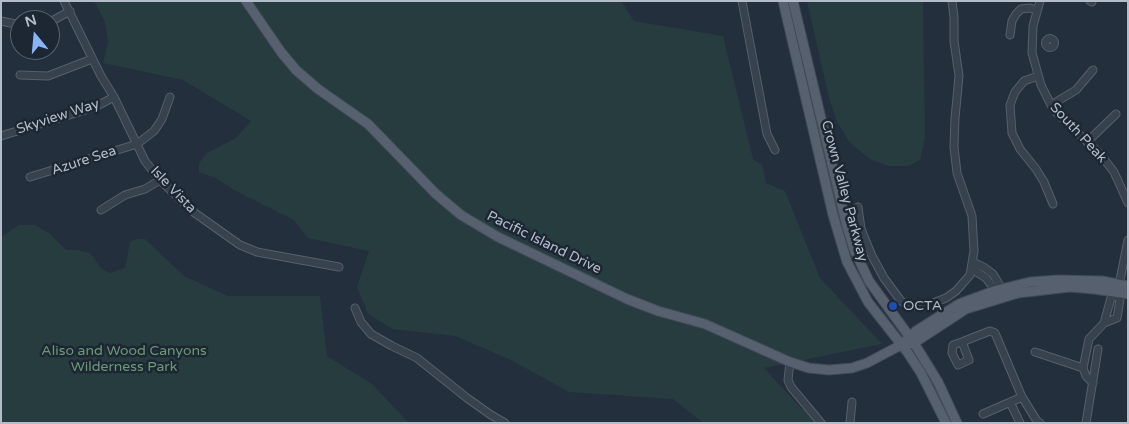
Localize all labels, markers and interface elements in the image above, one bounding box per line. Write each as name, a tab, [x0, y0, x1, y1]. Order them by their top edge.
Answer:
north arrow	[10, 10, 60, 60]
text: N	[23, 11, 39, 31]
street label: Skyview Way	[15, 96, 101, 138]
street label: South Peak	[1046, 100, 1110, 166]
street label: Crown Valley Parkway	[817, 119, 871, 263]
street label: Azure Sea	[50, 143, 118, 179]
street label: Isle Vista	[147, 163, 199, 217]
street label: Pacific Island Drive	[484, 208, 604, 278]
place label: OCTA	[903, 298, 942, 314]
marker: OCTA	[887, 300, 899, 312]
park label: Aliso and Wood Canyons Wilderness Park	[41, 343, 207, 376]

